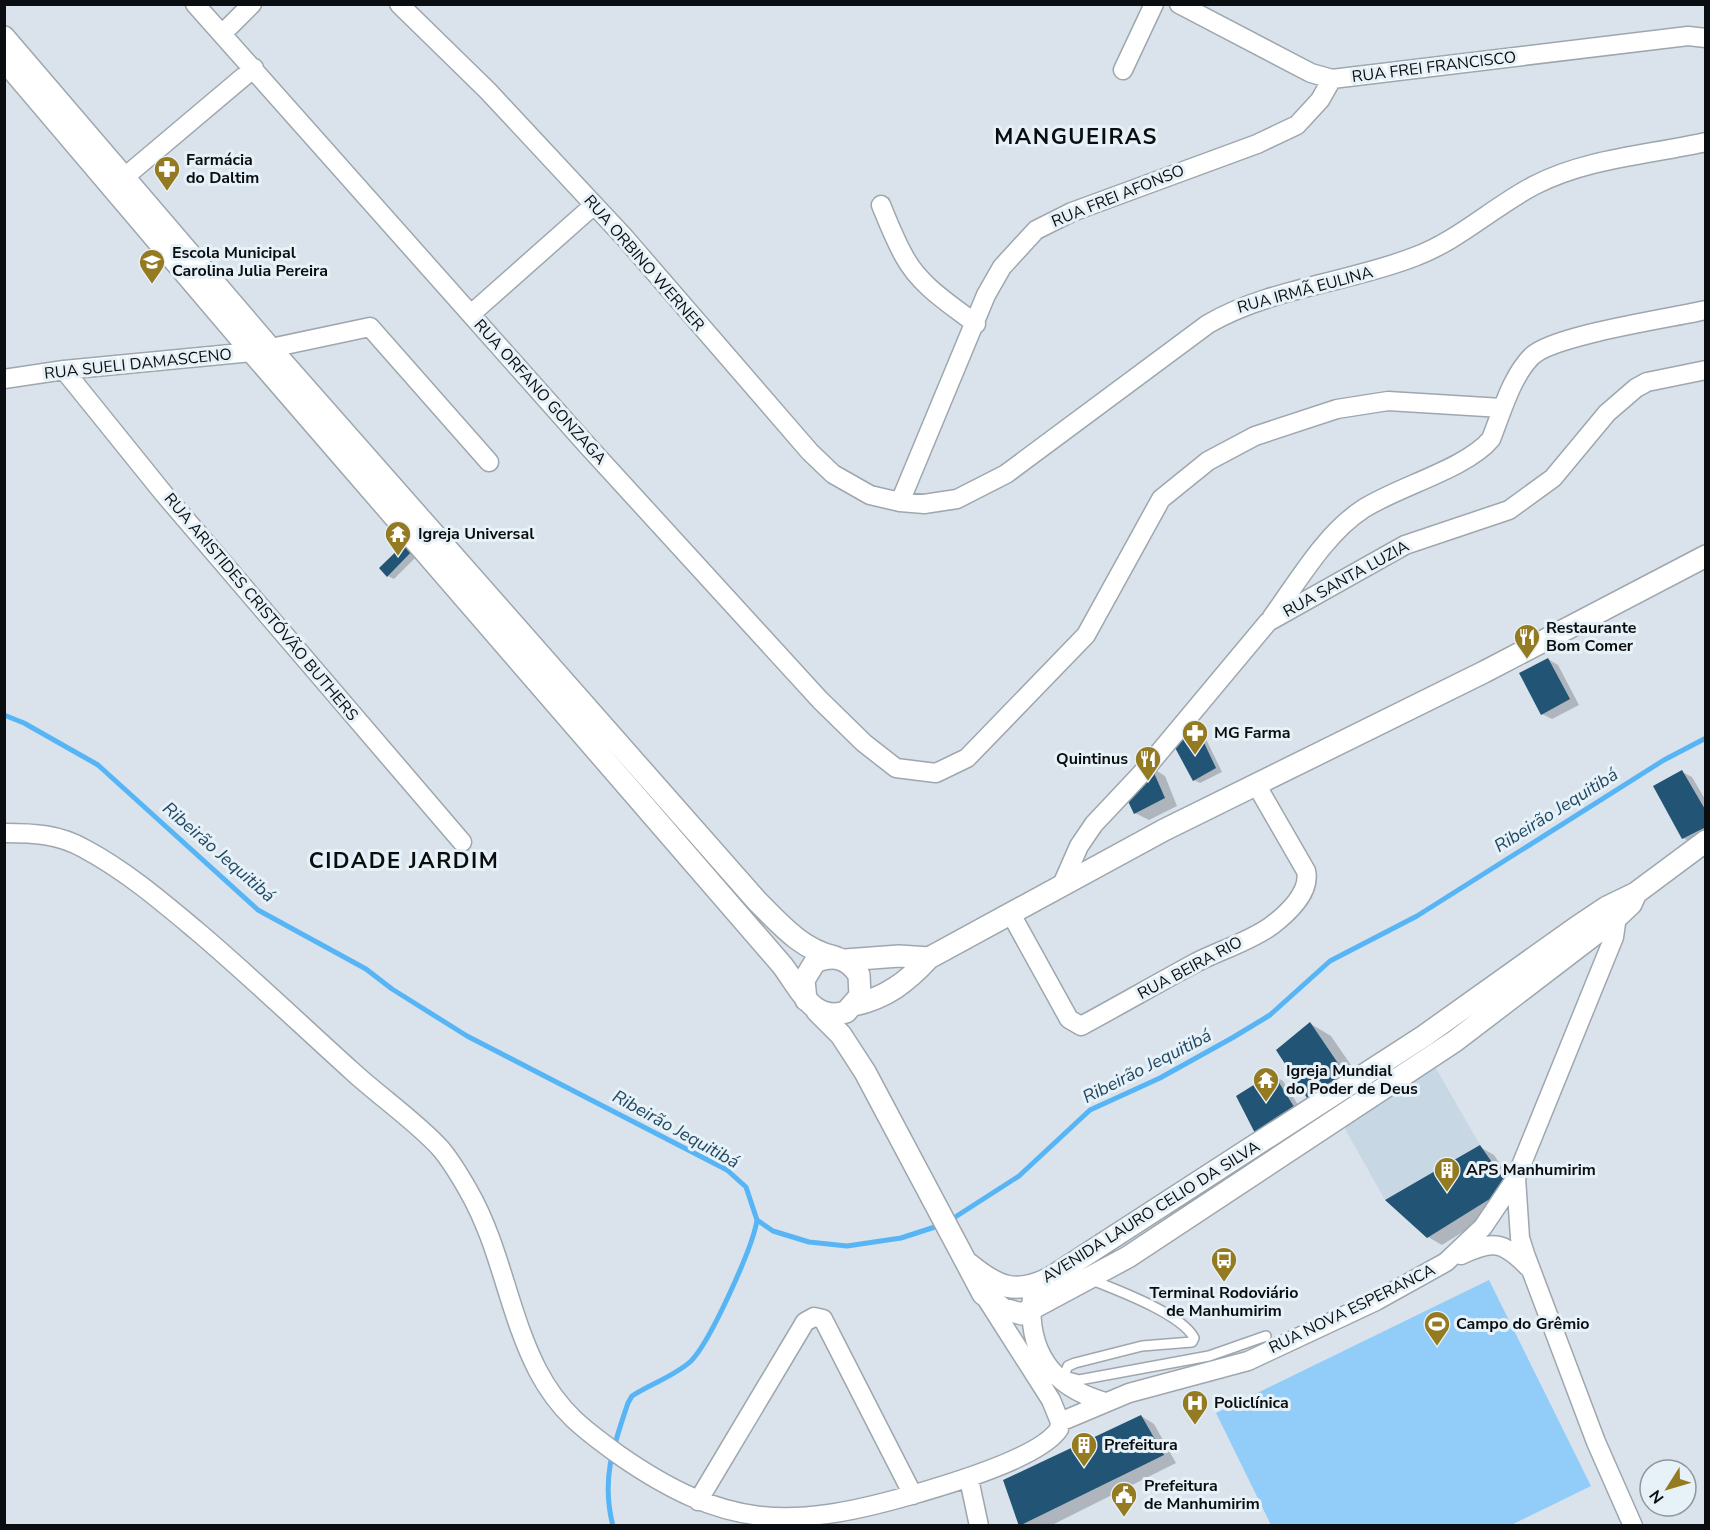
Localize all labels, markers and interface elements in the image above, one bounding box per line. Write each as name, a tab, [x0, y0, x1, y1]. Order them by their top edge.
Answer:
street label: RUA FREI FRANCISCO	[1351, 46, 1517, 88]
district label: MANGUEIRAS	[994, 122, 1158, 152]
place label: Farmácia do Daltim	[186, 149, 259, 189]
pharmacy icon: Farmácia do Daltim	[152, 154, 182, 192]
street label: RUA FREI AFONSO	[1048, 159, 1188, 233]
street label: RUA ORBINO WERNER	[579, 190, 709, 336]
place label: Escola Municipal Carolina Julia Pereira	[172, 242, 328, 282]
school or university icon: Escola Municipal Carolina Julia Pereira	[137, 247, 167, 285]
street label: RUA IRMÃ EULINA	[1235, 261, 1376, 319]
street label: RUA ORFANO GONZAGA	[469, 315, 611, 470]
street label: RUA SUELI DAMASCENO	[43, 343, 233, 385]
street label: RUA ARISTIDES CRISTÓVÃO BUTHERS	[159, 488, 363, 726]
temple icon: Igreja Universal	[383, 519, 413, 557]
place label: Igreja Universal	[418, 523, 534, 545]
street label: RUA SANTA LUZIA	[1279, 535, 1413, 623]
place label: Restaurante Bom Comer	[1546, 617, 1637, 657]
restaurant icon: Restaurante Bom Comer	[1512, 622, 1542, 660]
pharmacy icon: MG Farma	[1180, 718, 1210, 756]
place label: MG Farma	[1214, 722, 1290, 744]
restaurant icon: Quintinus	[1133, 744, 1163, 782]
place label: Quintinus	[1056, 748, 1128, 770]
water label: Ribeirão Jequitibá	[1490, 762, 1623, 858]
water label: Ribeirão Jequitibá	[158, 796, 281, 908]
district label: CIDADE JARDIM	[309, 846, 499, 876]
street label: RUA BEIRA RIO	[1134, 931, 1246, 1005]
water label: Ribeirão Jequitibá	[1078, 1023, 1216, 1109]
place label: Igreja Mundial do Poder de Deus	[1286, 1060, 1418, 1100]
temple icon: Igreja Mundial do Poder de Deus	[1251, 1065, 1281, 1103]
water label: Ribeirão Jequitibá	[608, 1084, 744, 1174]
street label: AVENIDA LAURO CELIO DA SILVA	[1038, 1136, 1264, 1288]
building icon: APS Manhumirim	[1432, 1155, 1462, 1193]
place label: APS Manhumirim	[1466, 1159, 1596, 1181]
bus stop icon: Terminal Rodoviário de Manhumirim	[1209, 1245, 1239, 1283]
street label: RUA NOVA ESPERANCA	[1265, 1259, 1439, 1359]
place label: Terminal Rodoviário de Manhumirim	[1150, 1282, 1298, 1322]
sports icon: Campo do Grêmio	[1422, 1309, 1452, 1347]
place label: Campo do Grêmio	[1456, 1313, 1590, 1335]
hospital icon: Policlínica	[1180, 1388, 1210, 1426]
place label: Policlínica	[1214, 1392, 1289, 1414]
building icon: Prefeitura	[1069, 1430, 1099, 1468]
place label: Prefeitura	[1104, 1434, 1178, 1456]
north arrow	[1638, 1458, 1698, 1518]
place label: Prefeitura de Manhumirim	[1144, 1475, 1260, 1515]
public building icon: Prefeitura de Manhumirim	[1109, 1480, 1139, 1518]
text: N	[1644, 1485, 1669, 1508]

